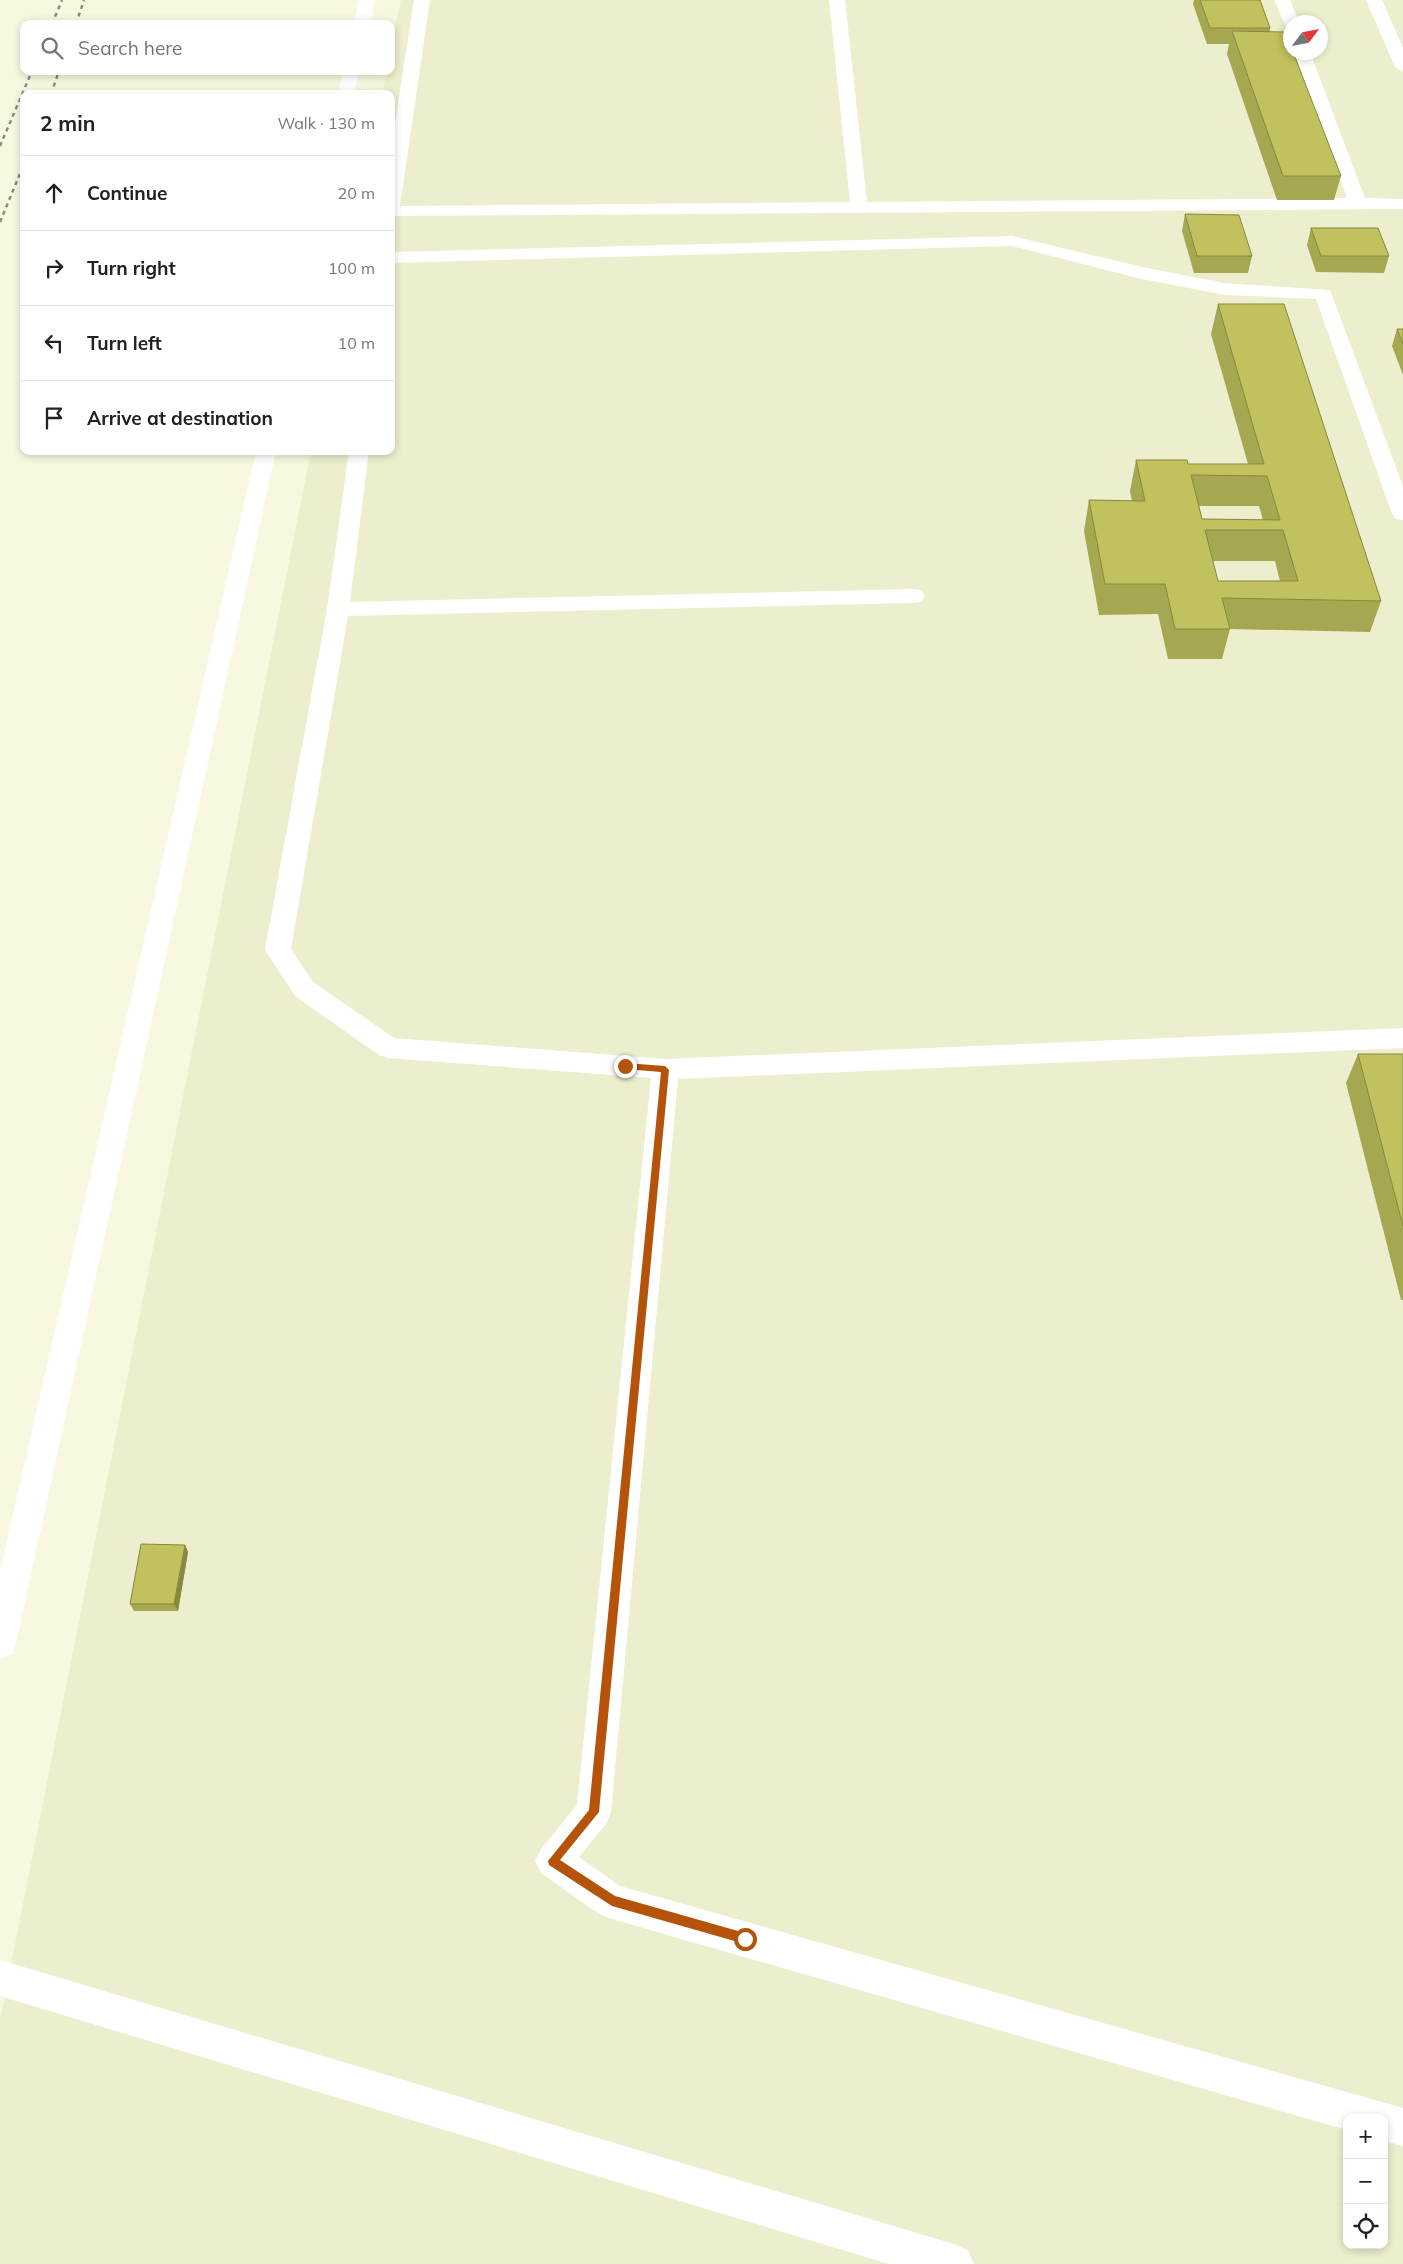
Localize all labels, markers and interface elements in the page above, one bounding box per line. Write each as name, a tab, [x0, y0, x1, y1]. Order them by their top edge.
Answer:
north arrow	[1283, 15, 1328, 60]
search box	[20, 20, 395, 75]
icon: search	[38, 34, 66, 62]
text: Search here	[78, 36, 182, 60]
text: 2 min	[40, 110, 95, 136]
text: Walk · 130 m	[277, 113, 375, 133]
icon: ahead	[40, 179, 68, 207]
text: Continue	[87, 181, 167, 205]
text: 20 m	[338, 183, 375, 203]
icon: right	[40, 254, 68, 282]
text: Turn right	[87, 256, 176, 280]
text: 100 m	[328, 258, 375, 278]
icon: left	[40, 329, 68, 357]
text: Turn left	[87, 331, 162, 355]
text: 10 m	[338, 333, 375, 353]
icon: arrive	[40, 404, 68, 432]
text: Arrive at destination	[87, 406, 273, 430]
route end	[614, 1055, 637, 1078]
route start	[734, 1928, 757, 1951]
map controls	[1343, 2114, 1388, 2249]
button: +	[1343, 2114, 1388, 2159]
button: −	[1343, 2159, 1388, 2204]
button: locate	[1343, 2204, 1388, 2249]

